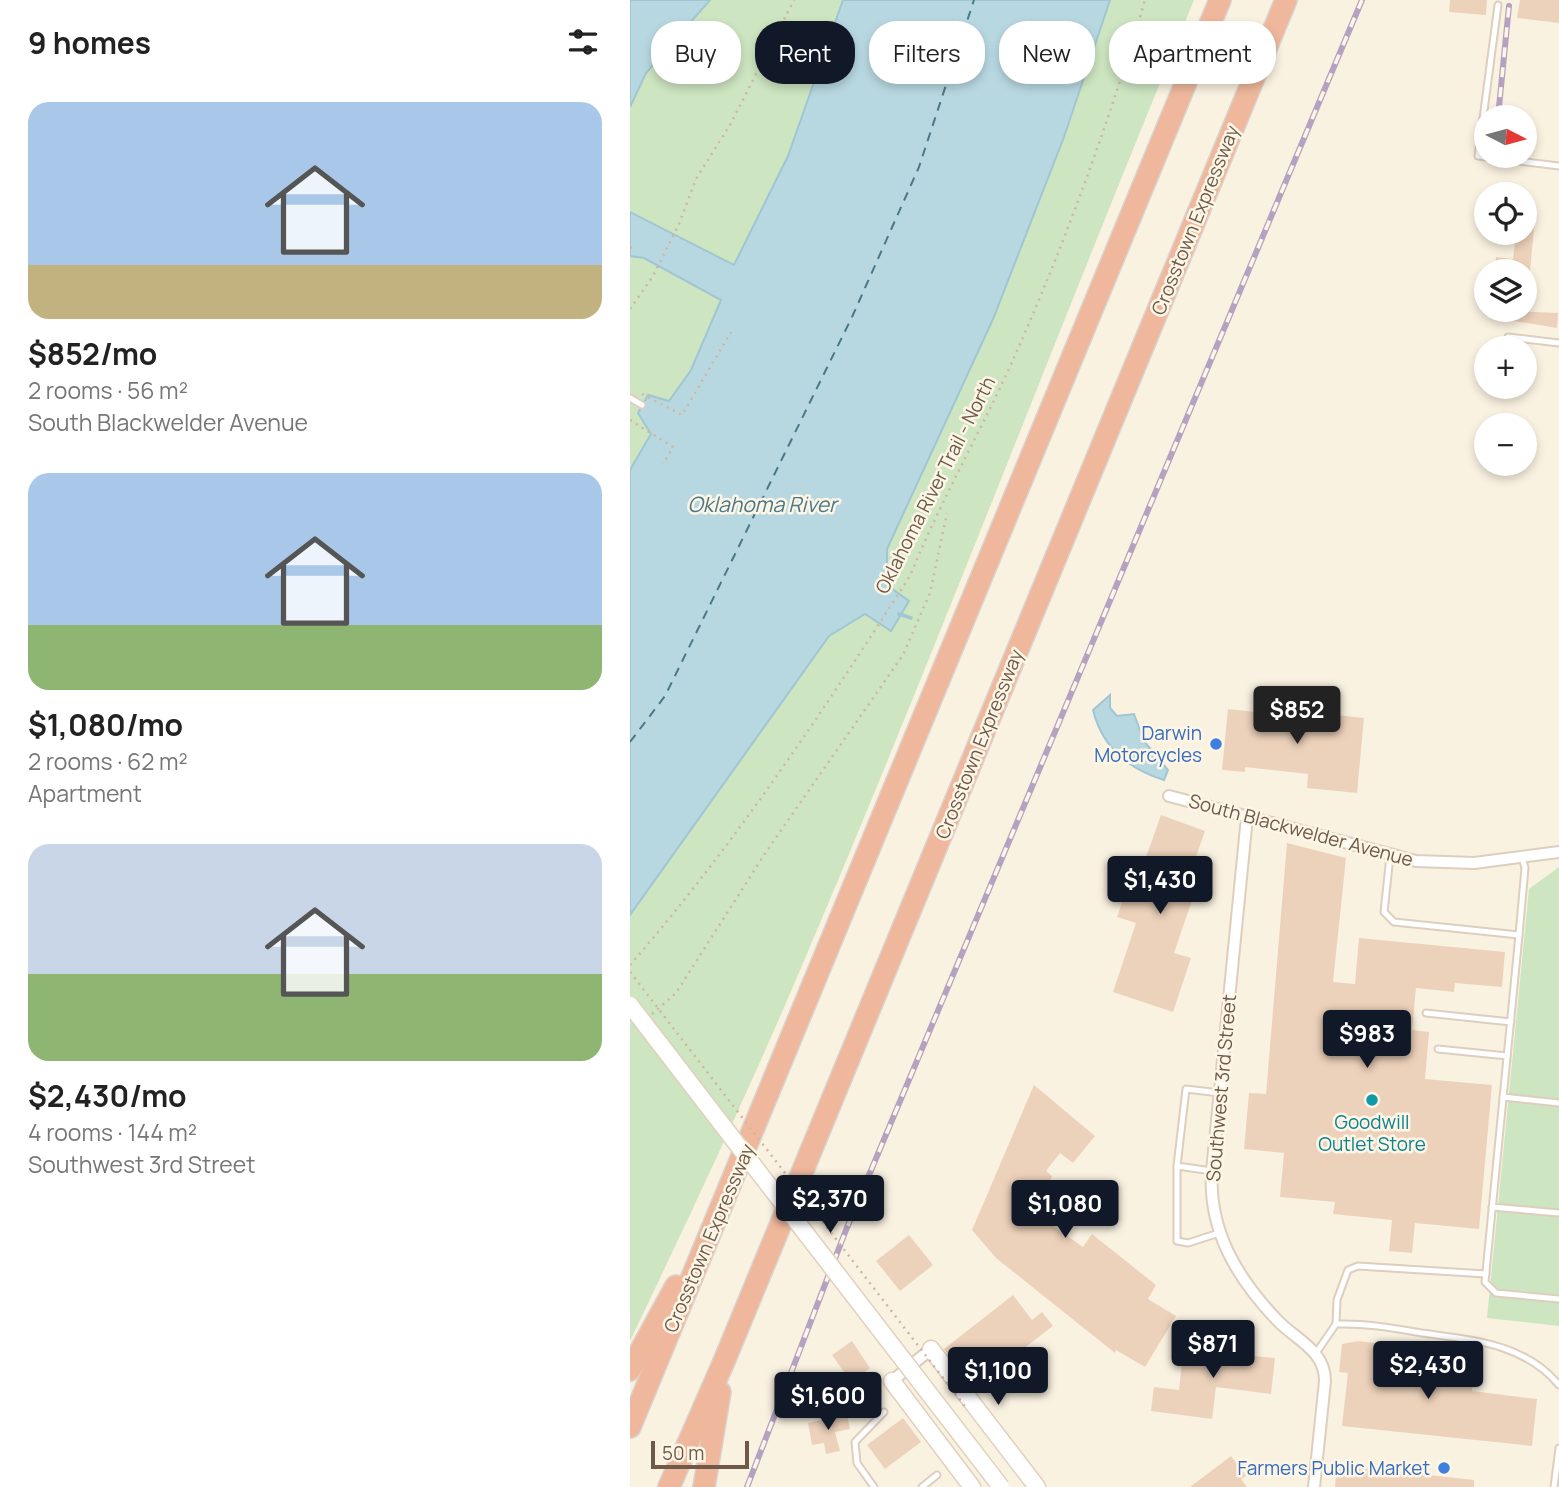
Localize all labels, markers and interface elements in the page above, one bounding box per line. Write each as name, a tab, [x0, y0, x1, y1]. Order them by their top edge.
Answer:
chip: Buy	[651, 21, 741, 84]
chip: Rent	[755, 21, 855, 84]
chip: Filters	[869, 21, 985, 84]
chip: New	[999, 21, 1095, 84]
chip: Apartment	[1109, 21, 1276, 84]
text: 9 homes	[28, 22, 151, 63]
icon: filters	[564, 23, 602, 61]
north arrow	[1474, 105, 1536, 168]
map controls	[1474, 105, 1537, 476]
street label: Crosstown Expressway	[1145, 121, 1245, 319]
icon: home	[252, 147, 378, 273]
button: locate	[1474, 182, 1537, 245]
button: layers	[1474, 259, 1537, 322]
text: $852/mo	[28, 333, 157, 374]
button: +	[1474, 336, 1537, 399]
street label: Oklahoma River Trail - North	[869, 372, 1001, 598]
text: 2 rooms · 56 m²	[28, 374, 188, 406]
text: South Blackwelder Avenue	[28, 406, 308, 438]
button: −	[1474, 413, 1537, 476]
water label: Oklahoma River	[688, 490, 839, 518]
icon: home	[252, 518, 378, 644]
street label: Crosstown Expressway	[929, 645, 1029, 843]
pin: $852	[1256, 686, 1338, 746]
text: $852	[1269, 693, 1325, 725]
text: $1,080/mo	[28, 704, 183, 745]
place label: Darwin Motorcycles	[1094, 720, 1202, 768]
marker: Darwin Motorcycles	[1208, 736, 1224, 752]
text: 2 rooms · 62 m²	[28, 745, 188, 777]
text: Apartment	[28, 777, 142, 809]
street label: South Blackwelder Avenue	[1186, 788, 1416, 872]
pin: $1,430	[1103, 856, 1217, 916]
text: $1,430	[1123, 863, 1197, 895]
icon: home	[252, 889, 378, 1015]
street label: Southwest 3rd Street	[1200, 993, 1242, 1183]
pin: $983	[1326, 1010, 1408, 1070]
text: $983	[1339, 1017, 1395, 1049]
text: $2,430/mo	[28, 1075, 187, 1116]
marker: Goodwill Outlet Store	[1364, 1092, 1380, 1108]
place label: Goodwill Outlet Store	[1318, 1109, 1426, 1157]
text: 4 rooms · 144 m²	[28, 1116, 197, 1148]
street label: Crosstown Expressway	[657, 1140, 761, 1336]
text: Southwest 3rd Street	[28, 1148, 255, 1180]
pin: $2,370	[773, 1176, 887, 1235]
pin: $1,080	[1008, 1180, 1122, 1240]
text: $2,370	[792, 1182, 868, 1214]
text: $1,080	[1028, 1187, 1102, 1219]
pin: $871	[1172, 1320, 1254, 1380]
text: $871	[1188, 1327, 1238, 1359]
pin: $2,430	[1371, 1342, 1485, 1401]
pin: $1,100	[941, 1348, 1055, 1407]
text: $2,430	[1389, 1348, 1467, 1380]
text: $1,100	[964, 1354, 1032, 1386]
pin: $1,600	[771, 1372, 885, 1432]
text: $1,600	[790, 1379, 866, 1411]
scale bar	[651, 1438, 749, 1470]
text: 50 m	[662, 1440, 704, 1466]
place label: Farmers Public Market	[1237, 1455, 1430, 1481]
marker: Farmers Public Market	[1436, 1460, 1452, 1476]

